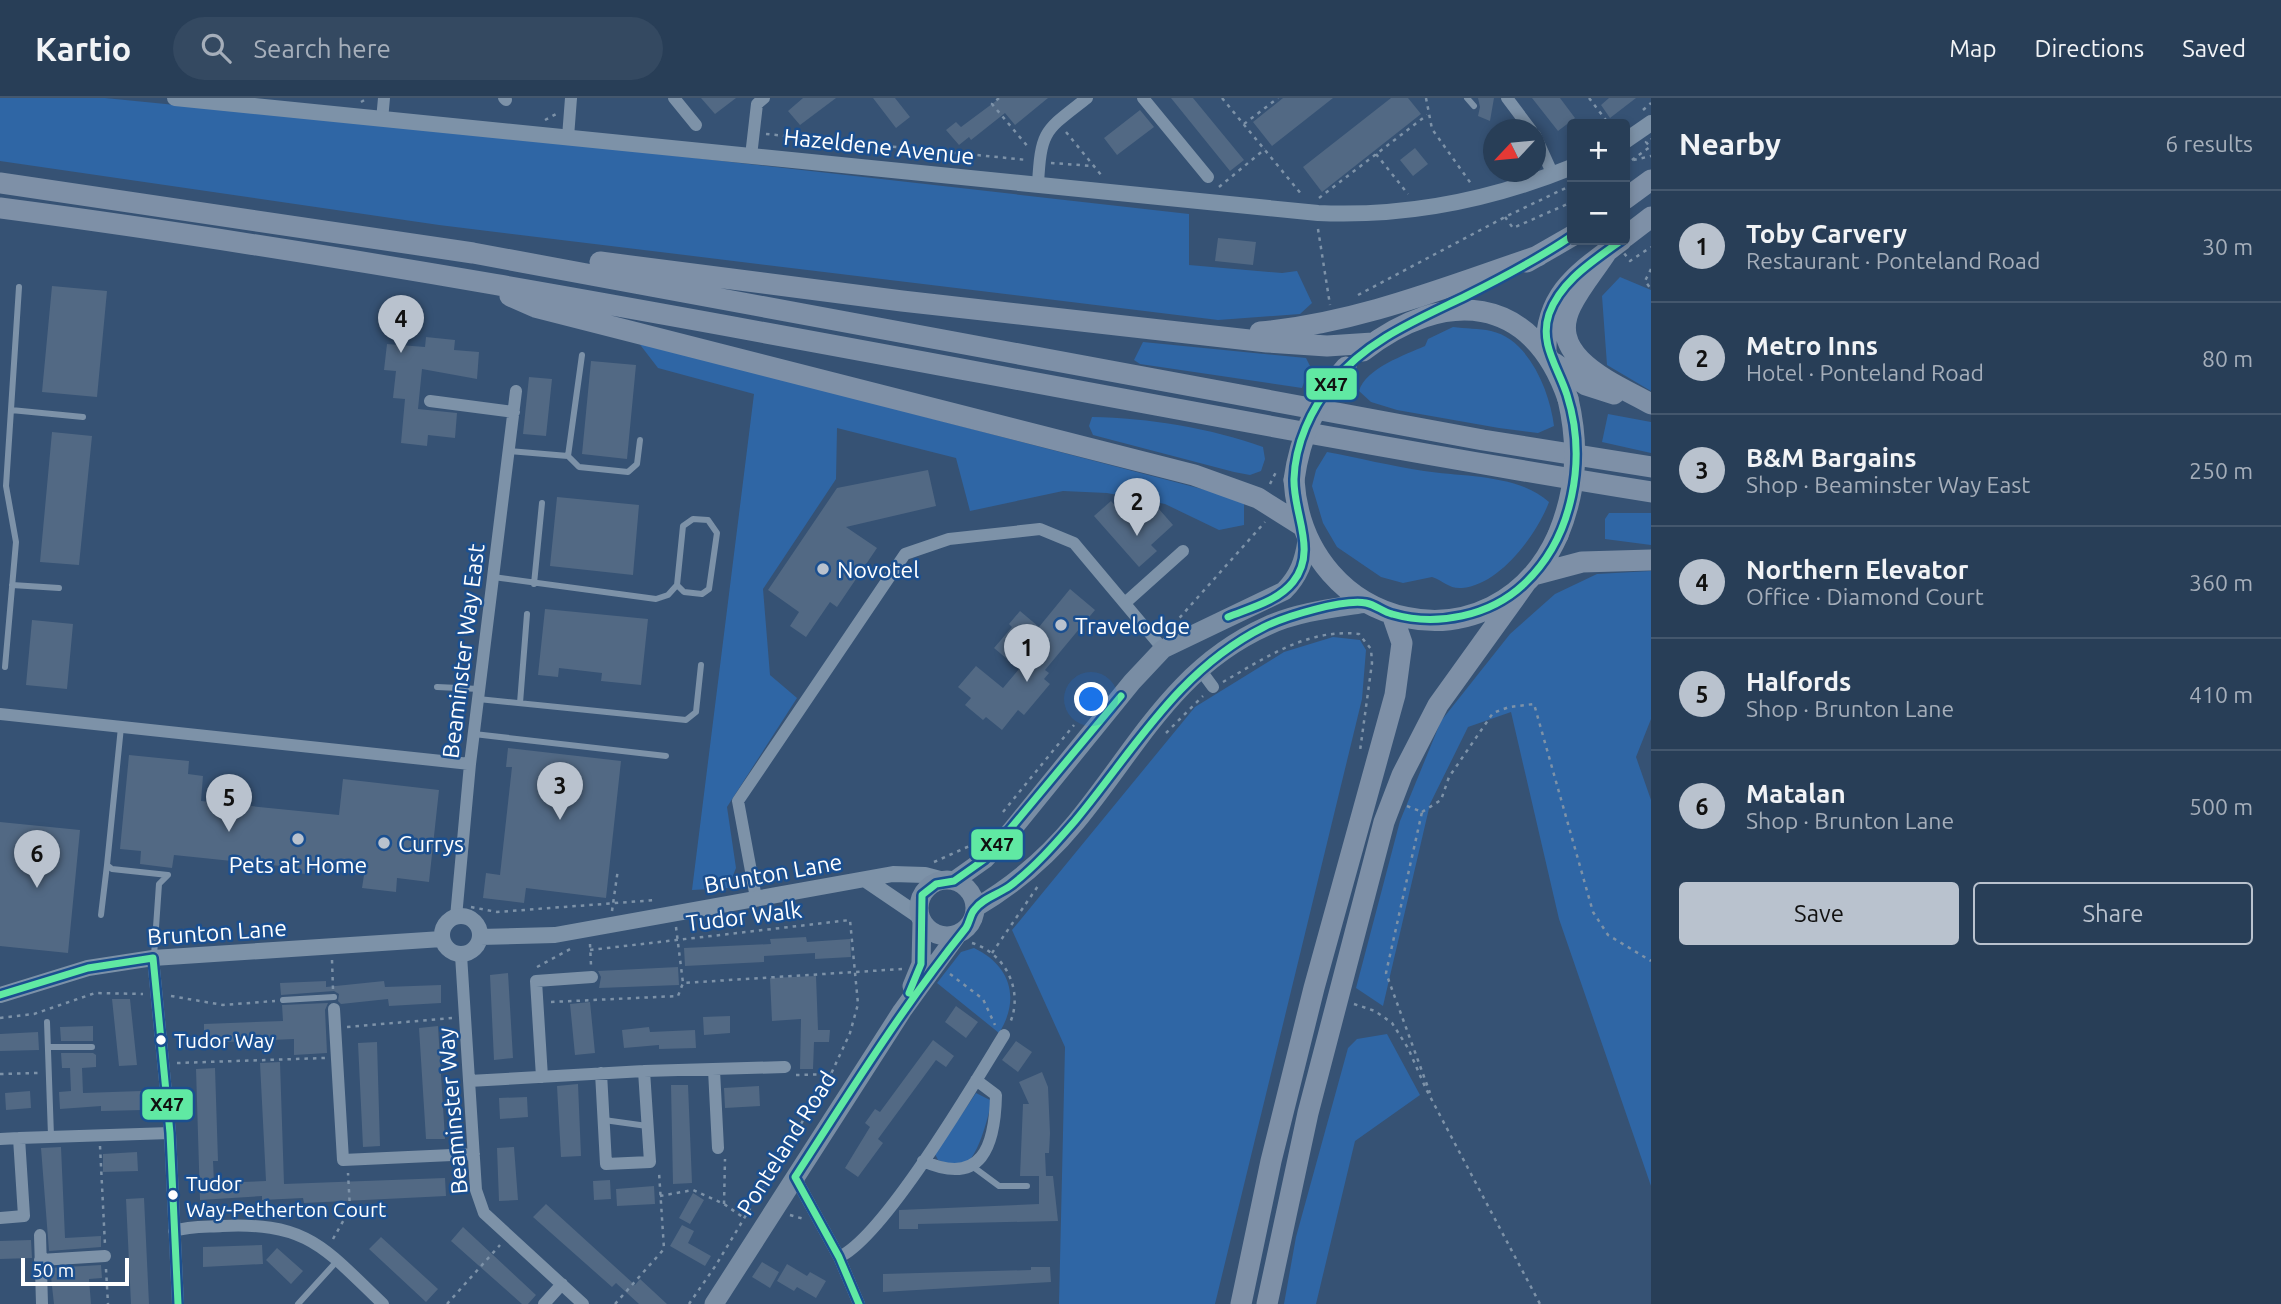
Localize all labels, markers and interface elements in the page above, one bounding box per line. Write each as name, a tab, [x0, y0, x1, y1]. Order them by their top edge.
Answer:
search box	[173, 17, 663, 80]
icon: search	[197, 29, 235, 67]
text: Kartio	[35, 30, 131, 67]
text: Search here	[253, 34, 391, 63]
text: Map	[1949, 35, 1996, 62]
text: Directions	[2034, 35, 2144, 62]
text: Saved	[2182, 35, 2246, 62]
north arrow	[1483, 119, 1546, 182]
map controls	[1567, 119, 1630, 245]
button: +	[1567, 119, 1630, 182]
street label: Hazeldene Avenue	[782, 124, 976, 168]
text: Nearby	[1679, 127, 1781, 161]
text: 6 results	[2165, 131, 2253, 156]
button: −	[1567, 182, 1630, 245]
text: Toby Carvery	[1746, 219, 1907, 248]
text: 1	[1696, 234, 1708, 259]
text: 30 m	[2202, 234, 2253, 259]
text: Restaurant · Ponteland Road	[1746, 248, 2040, 273]
pin: 4	[378, 295, 424, 353]
text: Metro Inns	[1746, 331, 1878, 360]
text: 2	[1696, 346, 1708, 371]
text: 80 m	[2202, 346, 2253, 371]
text: Hotel · Ponteland Road	[1746, 360, 1984, 385]
line badge: X47	[1305, 367, 1358, 401]
text: X47	[1314, 373, 1348, 395]
text: B&M Bargains	[1746, 443, 1917, 472]
text: 3	[1696, 458, 1708, 483]
text: 250 m	[2189, 458, 2253, 483]
text: Shop · Beaminster Way East	[1746, 472, 2030, 497]
pin: 2	[1114, 478, 1160, 536]
street label: Beaminster Way East	[437, 542, 489, 760]
text: Northern Elevator	[1746, 555, 1968, 584]
place label: Novotel	[837, 557, 919, 582]
marker: Novotel	[815, 561, 831, 577]
text: 4	[1696, 570, 1708, 595]
text: 360 m	[2189, 570, 2253, 595]
text: Office · Diamond Court	[1746, 584, 1984, 609]
place label: Travelodge	[1075, 613, 1190, 638]
marker: Travelodge	[1053, 617, 1069, 633]
pin: 1	[1004, 624, 1050, 682]
text: Halfords	[1746, 667, 1851, 696]
your location	[1074, 682, 1108, 716]
text: 5	[1696, 682, 1708, 707]
text: 410 m	[2189, 682, 2253, 707]
text: Shop · Brunton Lane	[1746, 696, 1954, 721]
pin: 3	[537, 762, 583, 820]
pin: 5	[206, 774, 252, 832]
text: Matalan	[1746, 779, 1846, 808]
text: 6	[1696, 794, 1708, 819]
text: 500 m	[2189, 794, 2253, 819]
text: Shop · Brunton Lane	[1746, 808, 1954, 833]
line badge: X47	[970, 828, 1024, 861]
pin: 6	[14, 830, 60, 888]
marker: Pets at Home	[290, 831, 306, 847]
place label: Currys	[398, 831, 464, 856]
text: X47	[980, 833, 1014, 855]
marker: Currys	[376, 835, 392, 851]
street label: Brunton Lane	[702, 849, 844, 897]
place label: Pets at Home	[229, 852, 367, 877]
button: Save	[1679, 882, 1959, 945]
button: Share	[1973, 882, 2253, 945]
street label: Tudor Walk	[685, 896, 804, 936]
street label: Brunton Lane	[146, 915, 288, 949]
street label: Beaminster Way	[432, 1027, 472, 1195]
place label: Tudor Way	[174, 1028, 274, 1052]
marker: Tudor Way	[154, 1033, 168, 1047]
street label: Ponteland Road	[732, 1067, 840, 1219]
line badge: X47	[141, 1088, 194, 1121]
text: X47	[150, 1093, 184, 1115]
place label: Tudor Way-Petherton Court	[186, 1171, 386, 1221]
marker: Tudor Way-Petherton Court	[166, 1188, 180, 1202]
scale bar	[21, 1255, 130, 1287]
text: 50 m	[32, 1259, 74, 1281]

